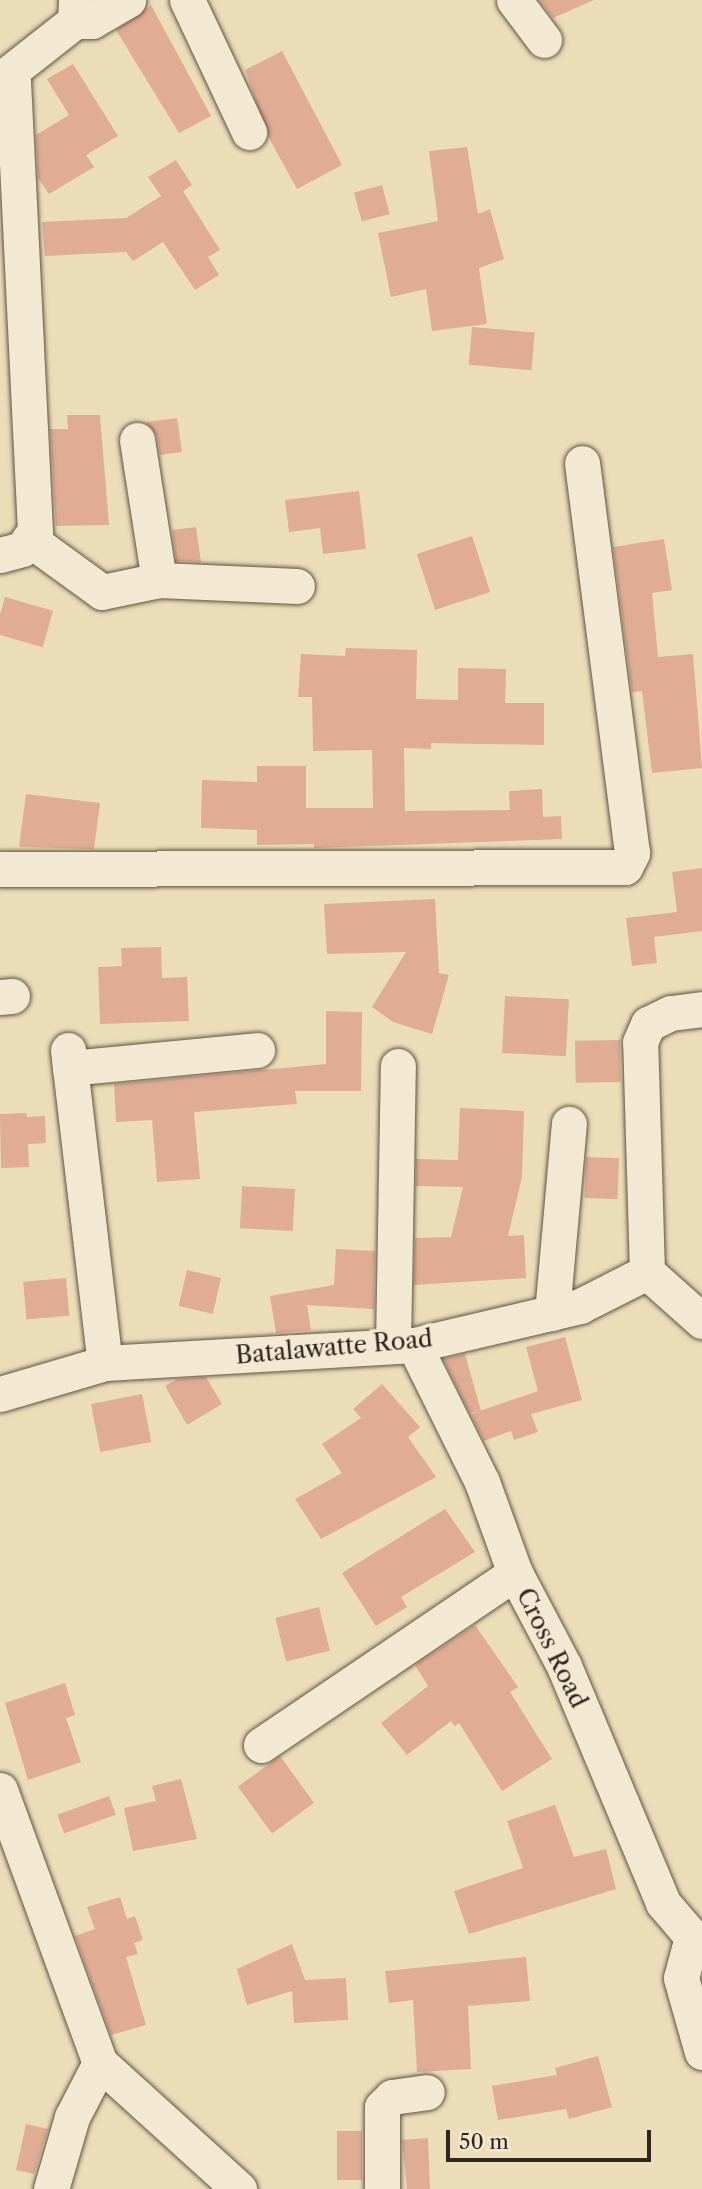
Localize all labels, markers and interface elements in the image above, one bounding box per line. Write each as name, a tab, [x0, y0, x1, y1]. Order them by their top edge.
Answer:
street label: Batalawatte Road	[234, 1324, 434, 1370]
street label: Cross Road	[511, 1583, 593, 1713]
scale bar	[450, 2116, 655, 2160]
text: 50 m	[459, 2129, 509, 2154]

